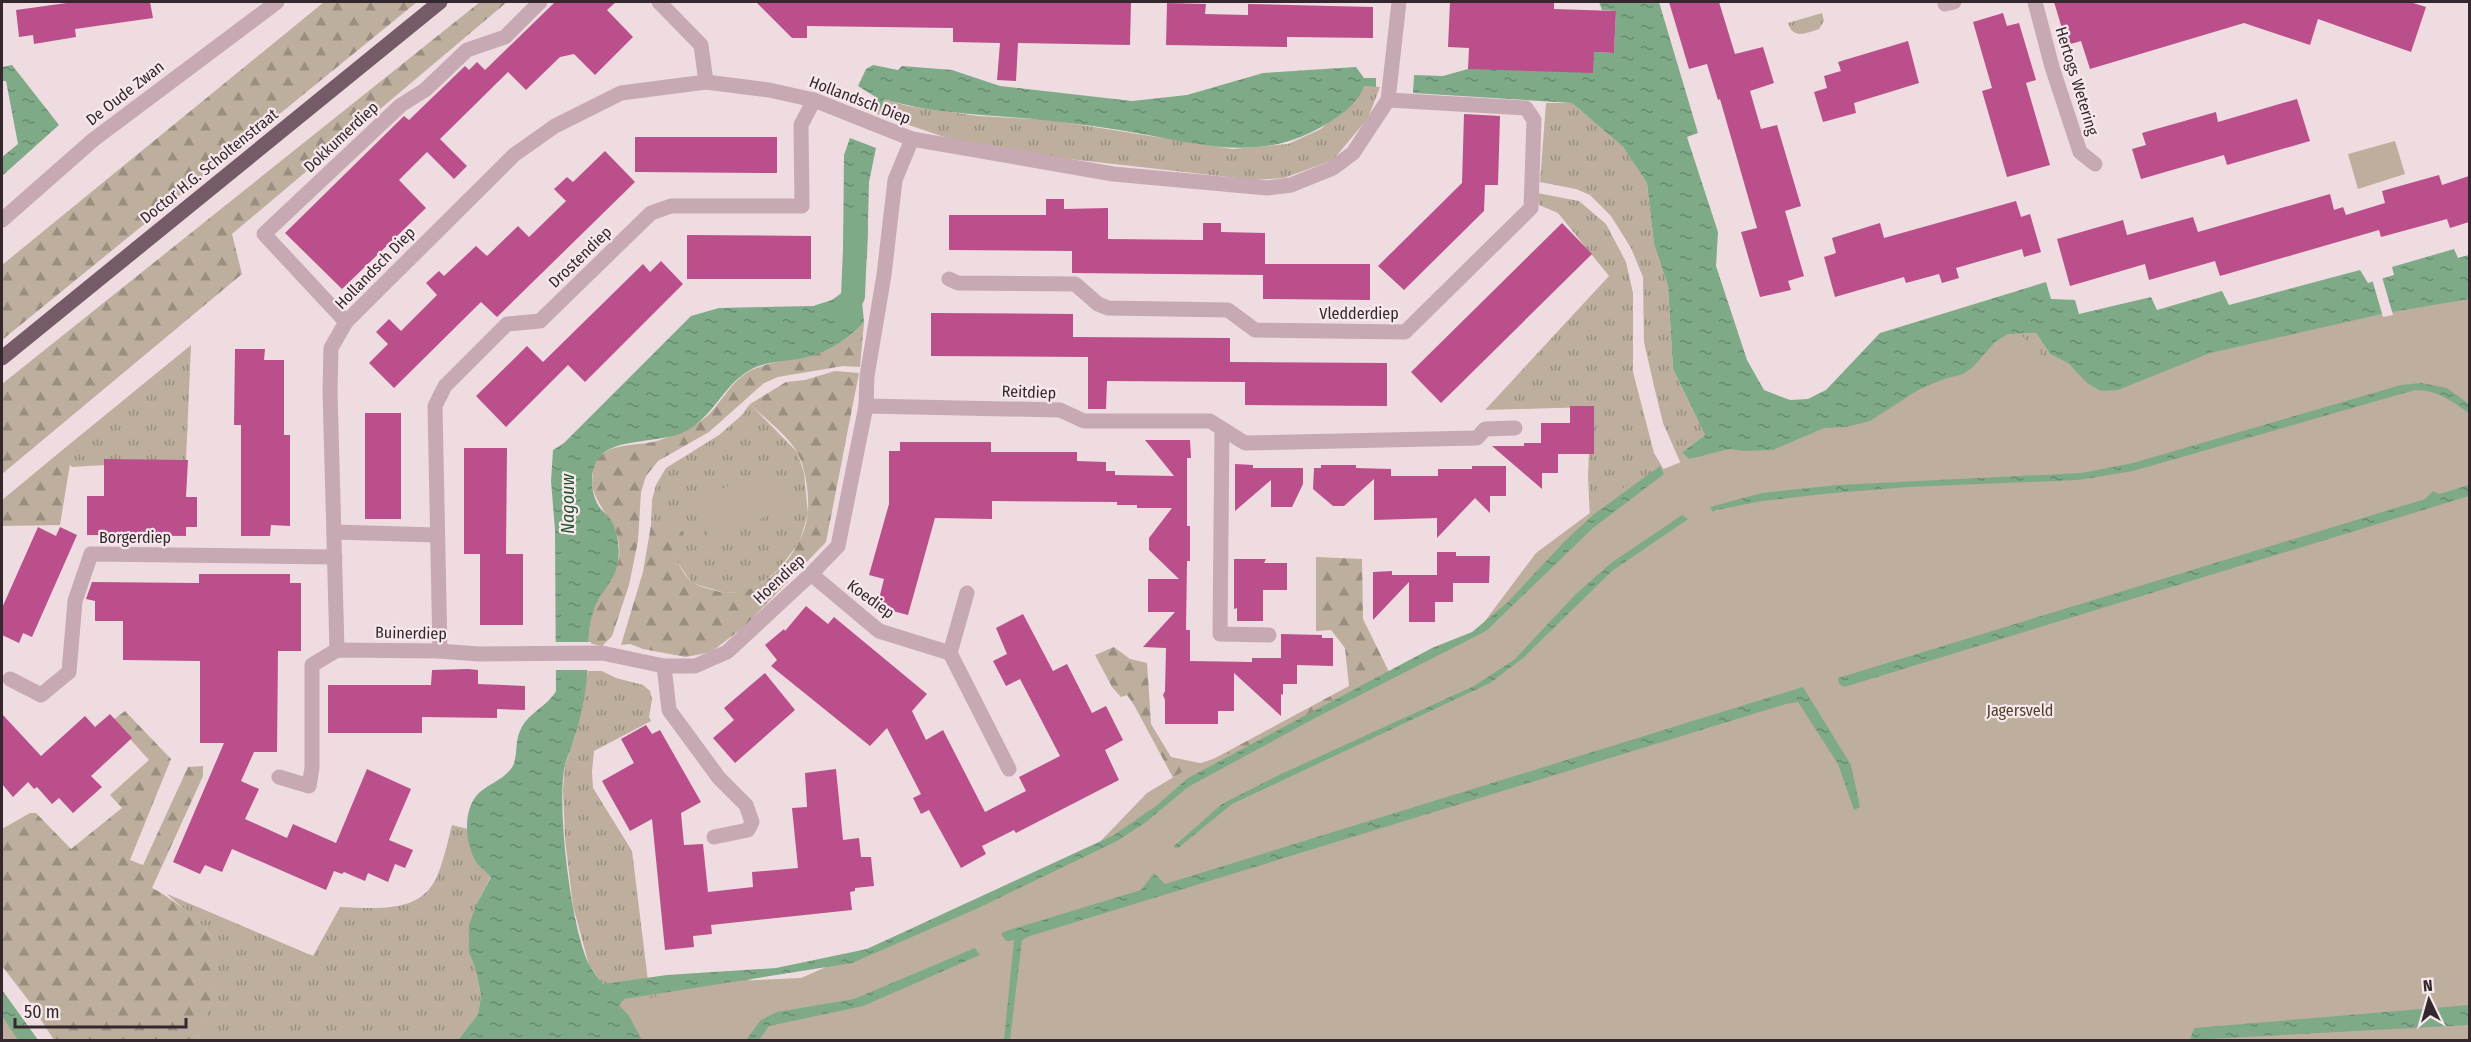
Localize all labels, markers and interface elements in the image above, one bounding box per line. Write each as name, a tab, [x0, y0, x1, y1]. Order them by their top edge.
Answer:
street label: Hertogs Wetering	[2051, 24, 2103, 138]
street label: De Oude Zwan	[82, 57, 168, 129]
street label: Hollandsch Diep	[807, 72, 913, 128]
street label: Dokkumerdiep	[300, 98, 382, 176]
street label: Doctor H.G. Scholtenstraat	[136, 104, 282, 227]
street label: Drostendiep	[545, 222, 615, 292]
street label: Hollandsch Diep	[331, 223, 419, 313]
street label: Vledderdiep	[1319, 304, 1399, 323]
street label: Reitdiep	[1001, 382, 1057, 402]
water label: Nagouw	[557, 474, 579, 534]
street label: Borgerdiep	[99, 528, 171, 547]
street label: Hoendiep	[749, 550, 809, 608]
street label: Koediep	[844, 576, 898, 622]
street label: Buinerdiep	[375, 623, 447, 643]
park label: Jagersveld	[1987, 701, 2053, 720]
north arrow	[2399, 970, 2459, 1030]
text: N	[2422, 976, 2433, 995]
scale bar	[15, 991, 186, 1029]
text: 50 m	[24, 1001, 60, 1023]

